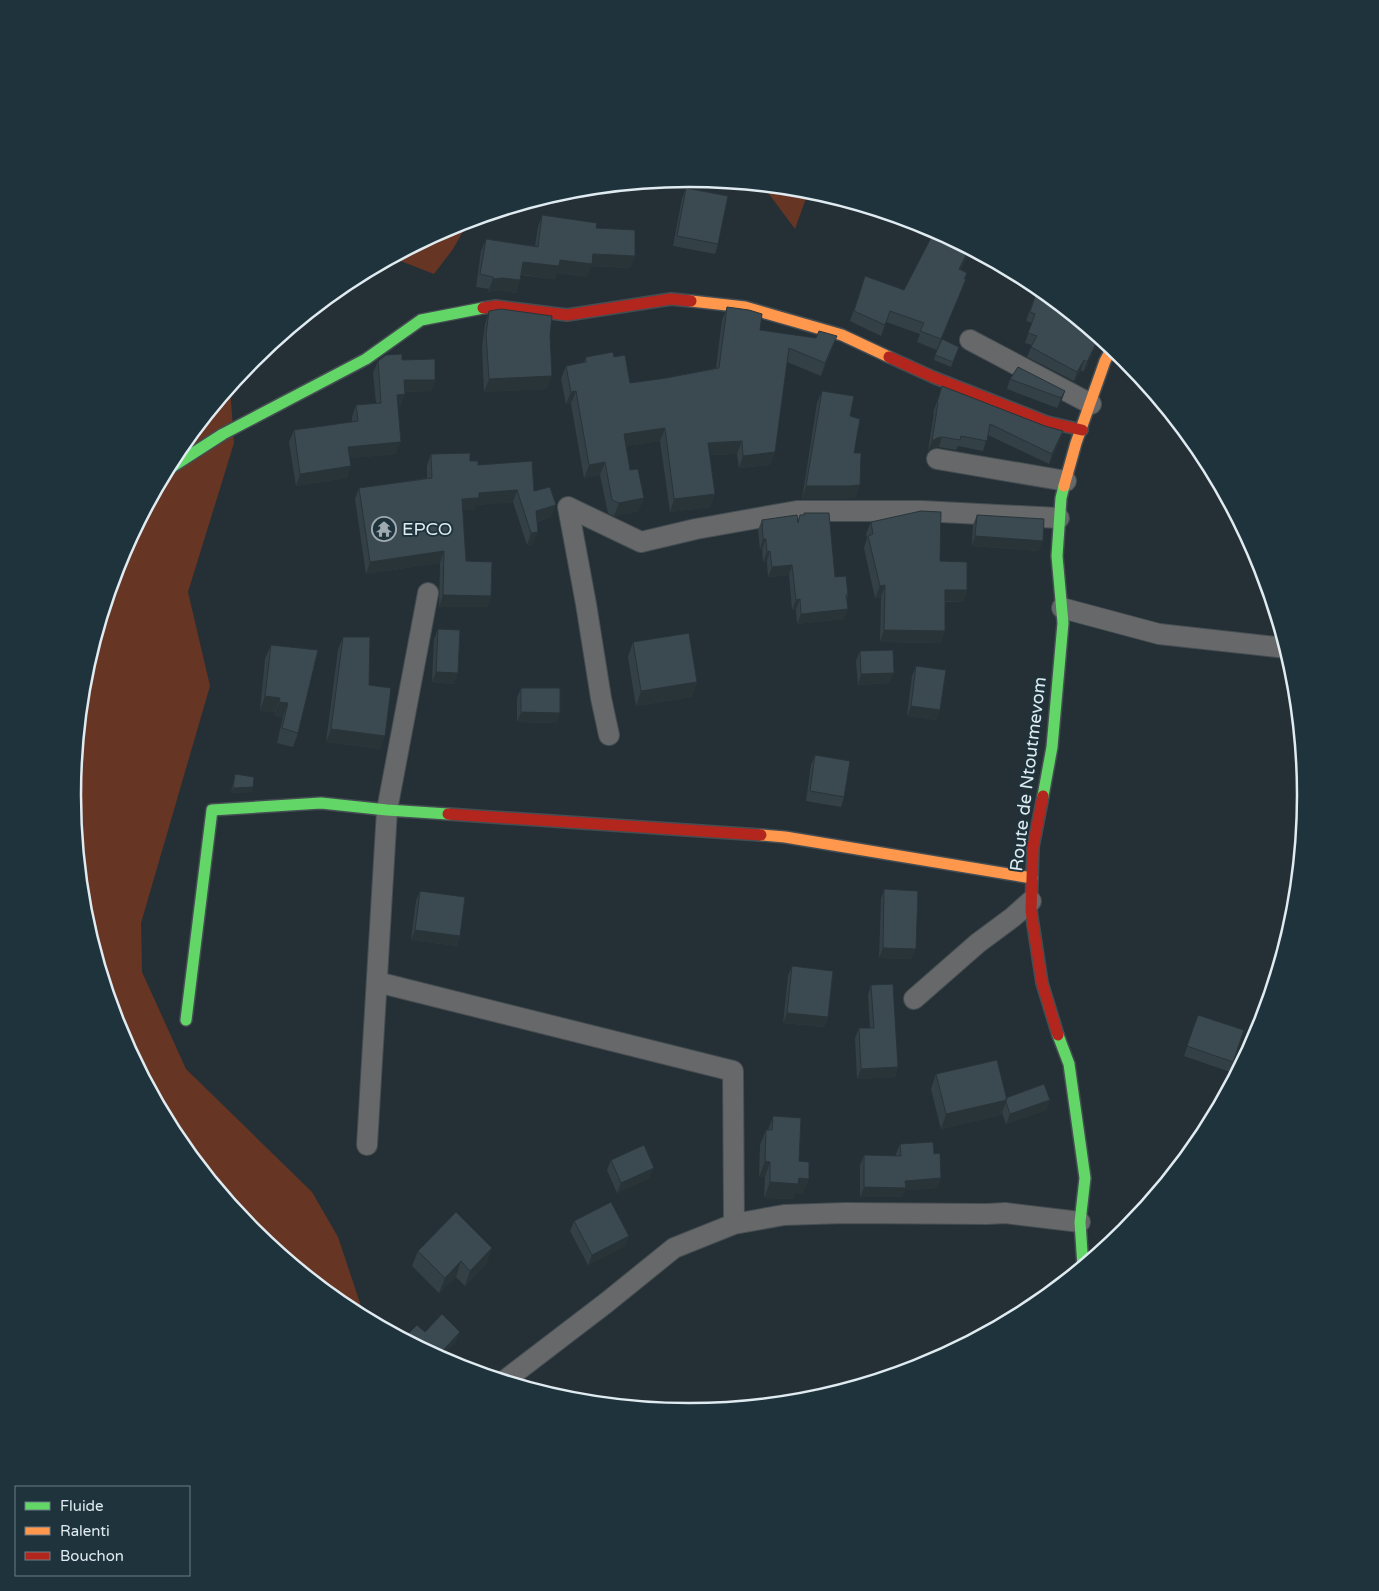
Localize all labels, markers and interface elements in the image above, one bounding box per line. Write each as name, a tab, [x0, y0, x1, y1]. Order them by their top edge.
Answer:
temple icon: EPCO	[371, 516, 397, 542]
place label: EPCO	[402, 518, 452, 540]
street label: Route de Ntoutmevom	[1005, 675, 1051, 873]
legend	[15, 1486, 190, 1576]
text: Fluide	[60, 1497, 104, 1515]
text: Ralenti	[60, 1522, 110, 1540]
text: Bouchon	[60, 1547, 124, 1565]

